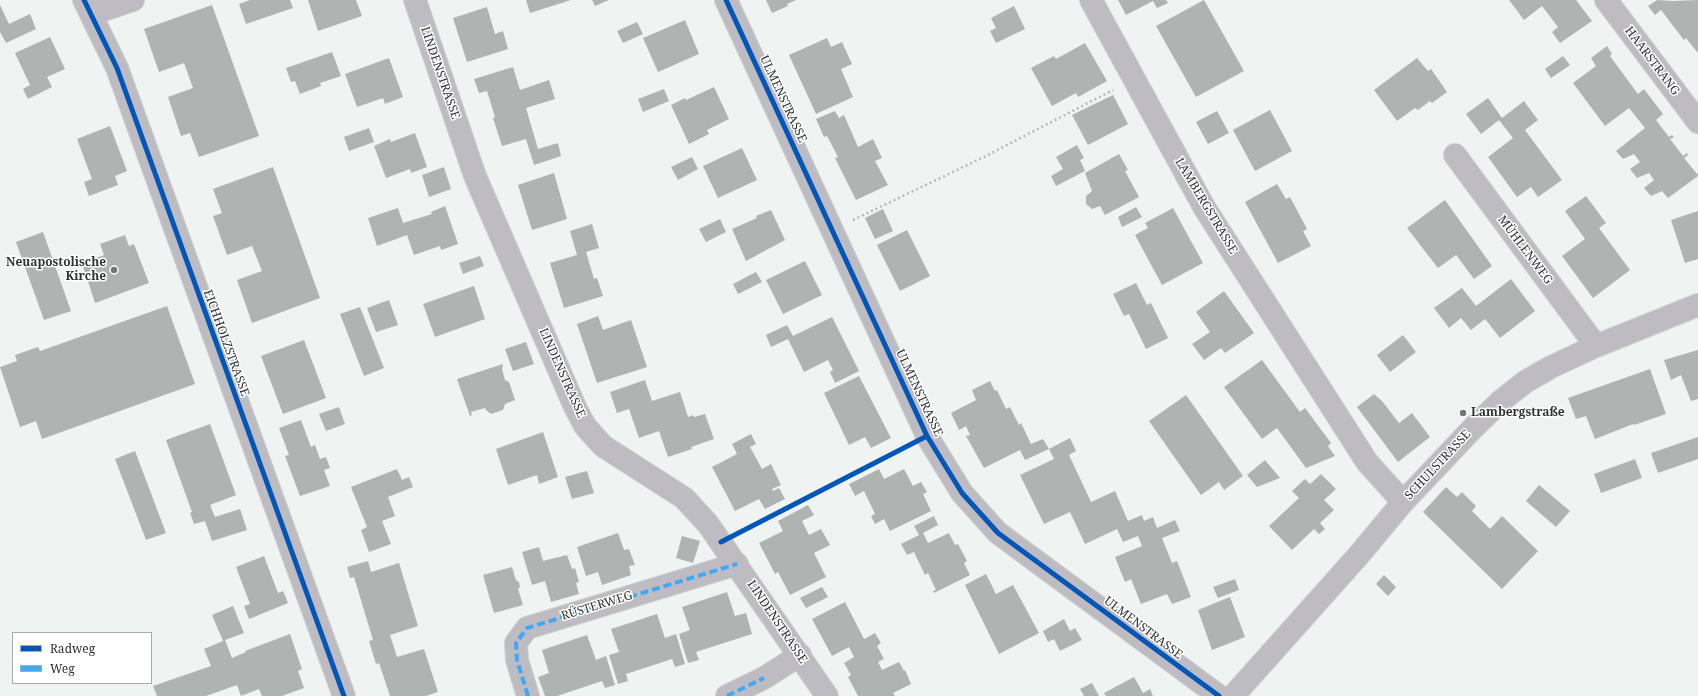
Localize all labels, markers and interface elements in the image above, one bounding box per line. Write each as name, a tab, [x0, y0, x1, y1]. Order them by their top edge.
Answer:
street label: HAARSTRANG	[1622, 24, 1682, 98]
street label: LINDENSTRASSE	[417, 25, 463, 121]
street label: ULMENSTRASSE	[757, 53, 809, 145]
street label: LAMBERGSTRASSE	[1172, 155, 1240, 257]
street label: MÜHLENWEG	[1495, 213, 1555, 287]
place label: Neuapostolische Kirche	[6, 256, 106, 284]
marker: Neuapostolische Kirche	[109, 265, 119, 275]
street label: EICHHOLZSTRASSE	[200, 288, 252, 398]
street label: LINDENSTRASSE	[536, 326, 588, 420]
street label: ULMENSTRASSE	[893, 347, 945, 439]
place label: Lambergstraße	[1471, 406, 1565, 420]
marker: Lambergstraße	[1458, 408, 1468, 418]
street label: SCHULSTRASSE	[1402, 427, 1474, 503]
street label: LINDENSTRASSE	[744, 578, 810, 666]
street label: RÜSTERWEG	[560, 588, 634, 624]
street label: ULMENSTRASSE	[1101, 594, 1185, 662]
legend	[12, 632, 152, 684]
text: Radweg	[50, 640, 95, 657]
text: Weg	[50, 660, 75, 677]

